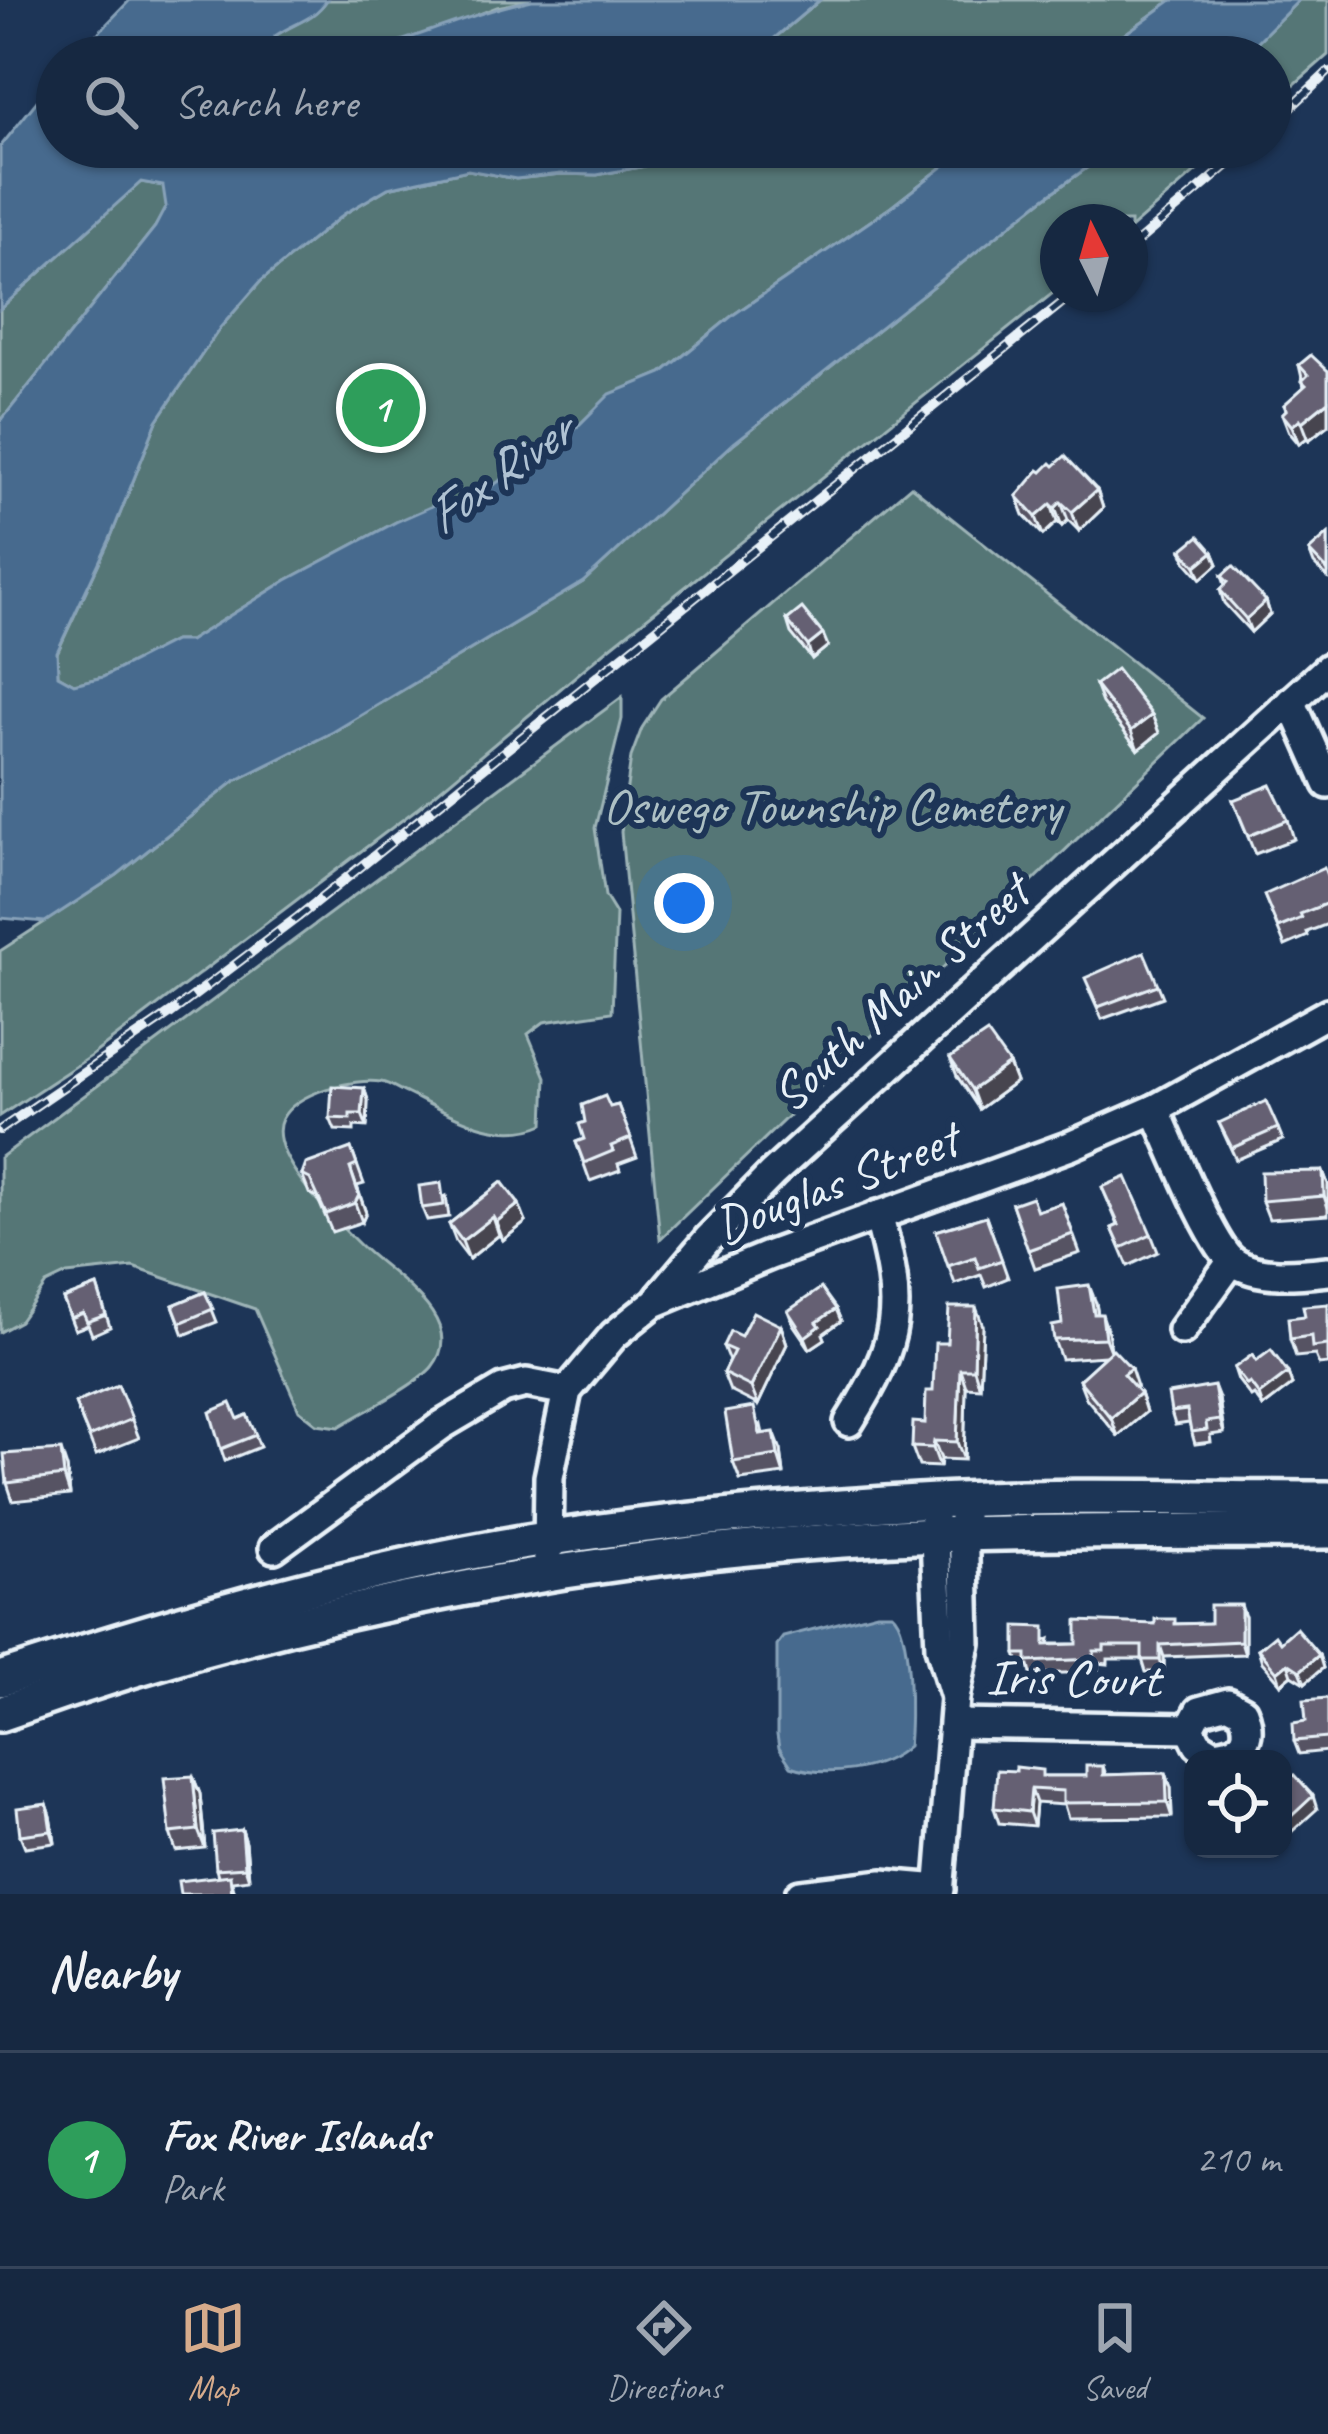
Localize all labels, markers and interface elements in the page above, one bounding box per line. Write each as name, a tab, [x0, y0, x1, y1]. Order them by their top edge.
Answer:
search box	[36, 36, 1292, 168]
icon: search	[78, 69, 144, 135]
text: Search here	[174, 74, 357, 131]
north arrow	[1040, 204, 1148, 312]
pin: 1	[342, 363, 420, 453]
water label: Fox River	[411, 392, 592, 549]
park label: Oswego Township Cemetery	[603, 774, 1066, 838]
street label: South Main Street	[758, 856, 1047, 1126]
your location	[654, 873, 714, 933]
street label: Douglas Street	[705, 1104, 972, 1258]
street label: Iris Court	[985, 1644, 1166, 1712]
map controls	[1184, 1750, 1292, 1858]
button: locate	[1184, 1750, 1292, 1858]
text: Nearby	[48, 1940, 176, 2004]
text: Fox River Islands	[162, 2107, 429, 2164]
text: 1	[78, 2135, 96, 2184]
text: 210 m	[1196, 2135, 1280, 2184]
text: Park	[162, 2164, 224, 2213]
tab: Map	[180, 2295, 246, 2409]
tab: Directions	[607, 2295, 721, 2409]
tab: Saved	[1082, 2295, 1148, 2409]

